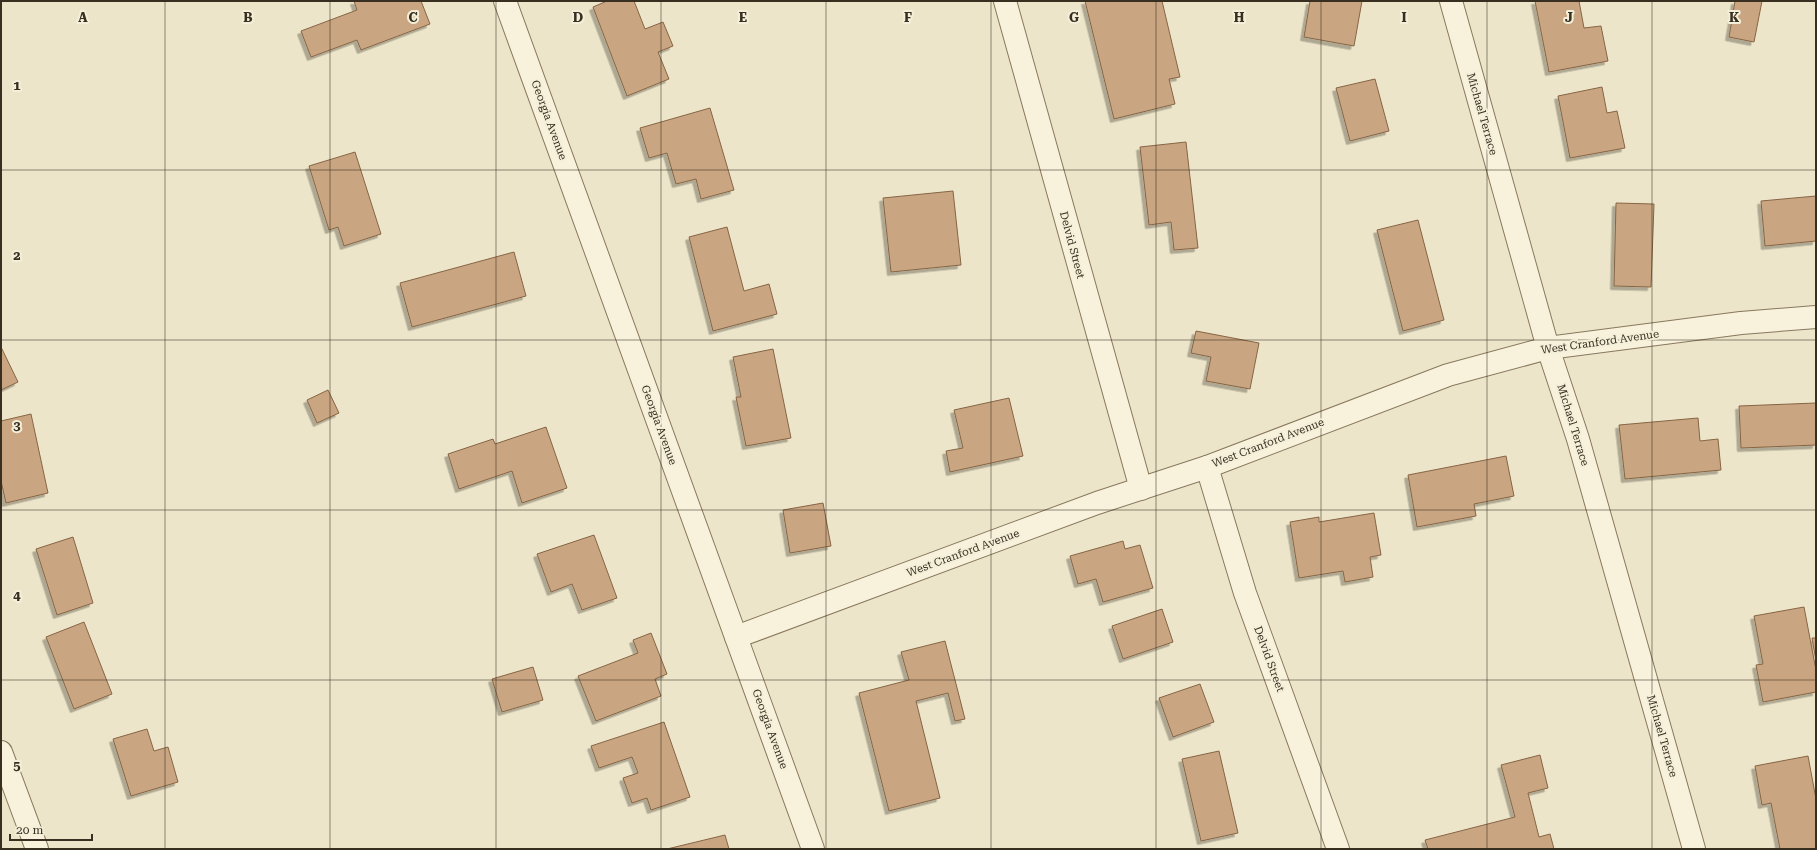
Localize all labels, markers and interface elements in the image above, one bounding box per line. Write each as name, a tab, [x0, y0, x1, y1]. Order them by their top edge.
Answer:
text: A	[78, 10, 88, 25]
text: B	[243, 10, 253, 25]
text: C	[408, 10, 418, 25]
text: D	[573, 10, 583, 25]
text: E	[739, 10, 747, 25]
text: F	[904, 10, 912, 25]
text: G	[1069, 10, 1079, 25]
text: H	[1234, 10, 1245, 25]
text: I	[1401, 10, 1407, 25]
text: J	[1565, 10, 1573, 25]
text: K	[1729, 10, 1740, 25]
street label: Michael Terrace	[1464, 71, 1500, 157]
text: 1	[13, 78, 21, 93]
street label: Georgia Avenue	[529, 78, 569, 162]
street label: Delvid Street	[1057, 210, 1087, 280]
text: 2	[13, 248, 21, 263]
street label: West Cranford Avenue	[1540, 327, 1660, 357]
street label: Georgia Avenue	[639, 383, 679, 467]
street label: Michael Terrace	[1554, 383, 1592, 467]
street label: West Cranford Avenue	[1210, 416, 1326, 470]
text: 3	[13, 418, 21, 433]
street label: West Cranford Avenue	[905, 527, 1021, 579]
text: 4	[13, 588, 21, 603]
street label: Delvid Street	[1251, 624, 1287, 694]
street label: Georgia Avenue	[750, 687, 790, 771]
street label: Michael Terrace	[1644, 693, 1680, 779]
text: 5	[13, 758, 21, 773]
scale bar	[10, 816, 92, 842]
text: 20 m	[16, 823, 43, 837]

